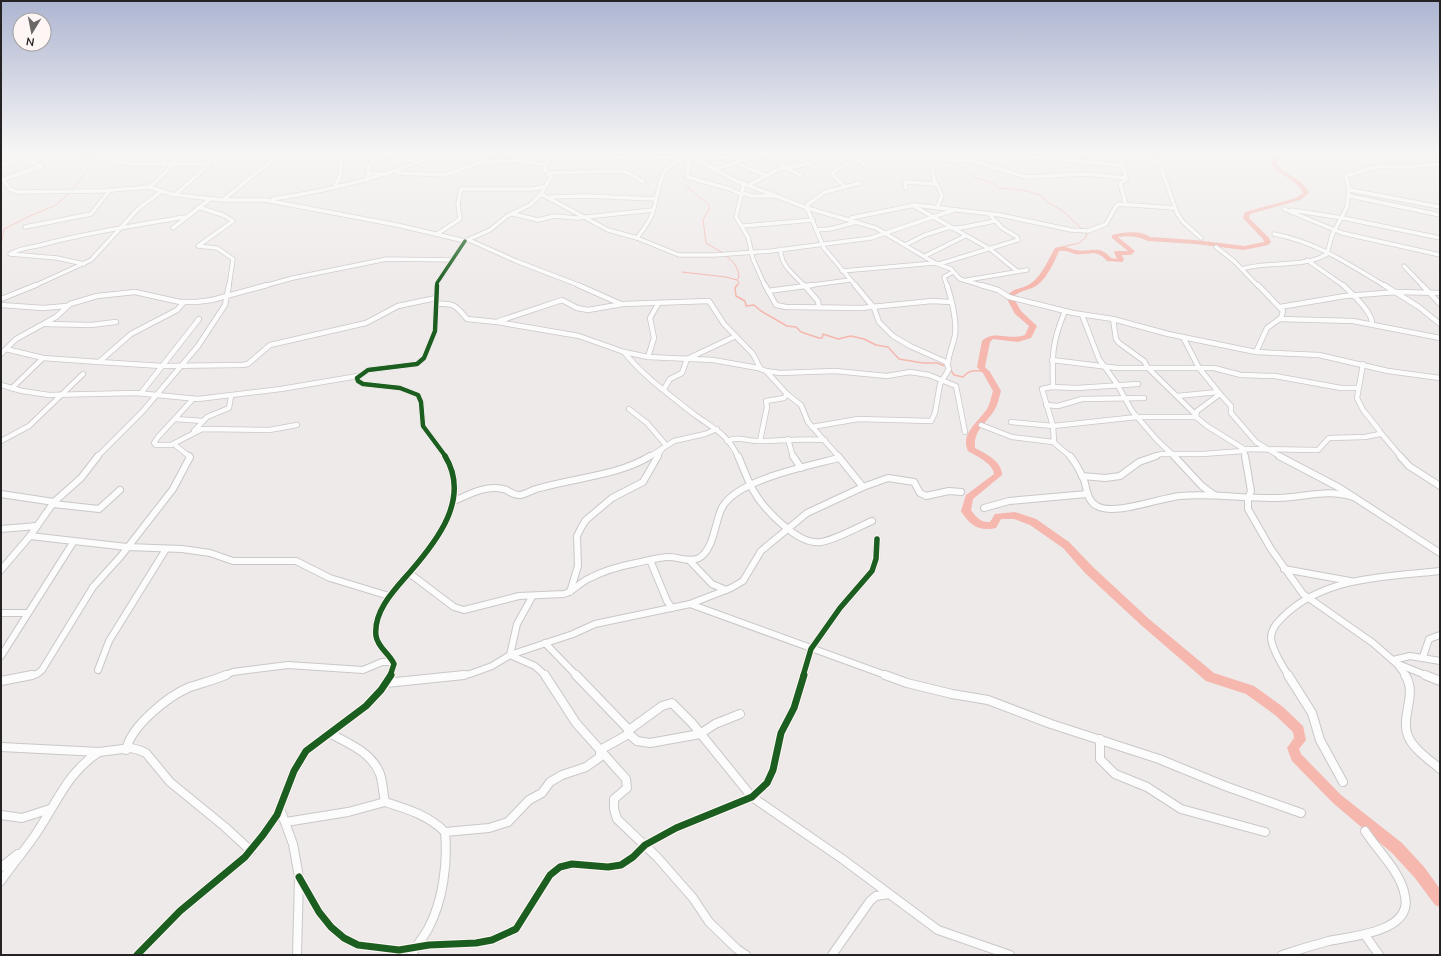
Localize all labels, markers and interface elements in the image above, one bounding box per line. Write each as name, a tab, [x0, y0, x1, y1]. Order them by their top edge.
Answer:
north arrow	[12, 12, 52, 52]
text: N	[25, 34, 36, 49]

